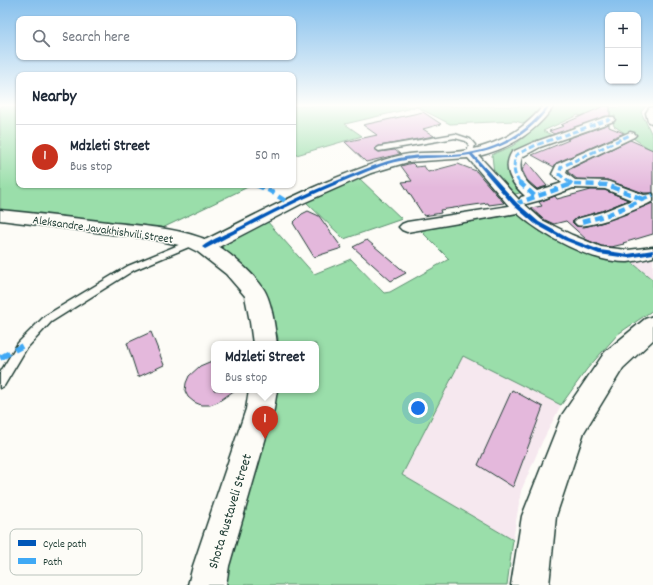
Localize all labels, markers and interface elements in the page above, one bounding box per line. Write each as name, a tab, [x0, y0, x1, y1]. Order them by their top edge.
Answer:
map controls	[605, 12, 641, 84]
button: +	[605, 12, 641, 48]
search box	[16, 16, 296, 60]
icon: search	[30, 27, 52, 49]
text: Search here	[62, 27, 130, 49]
button: −	[605, 48, 641, 84]
text: Nearby	[32, 86, 76, 110]
text: Mdzleti Street	[70, 136, 150, 158]
text: 1	[44, 147, 46, 166]
text: 50 m	[255, 147, 280, 166]
text: Bus stop	[70, 158, 112, 177]
street label: Aleksandre Javakhishvili Street	[31, 212, 175, 249]
popup	[211, 341, 319, 393]
text: Mdzleti Street	[225, 347, 305, 369]
text: Bus stop	[225, 369, 267, 388]
your location	[408, 398, 428, 418]
pin: 1	[252, 406, 278, 439]
street label: Shota Rustaveli Street	[204, 452, 258, 572]
legend	[10, 529, 142, 575]
text: Cycle path	[43, 537, 87, 553]
text: Path	[43, 555, 62, 571]

